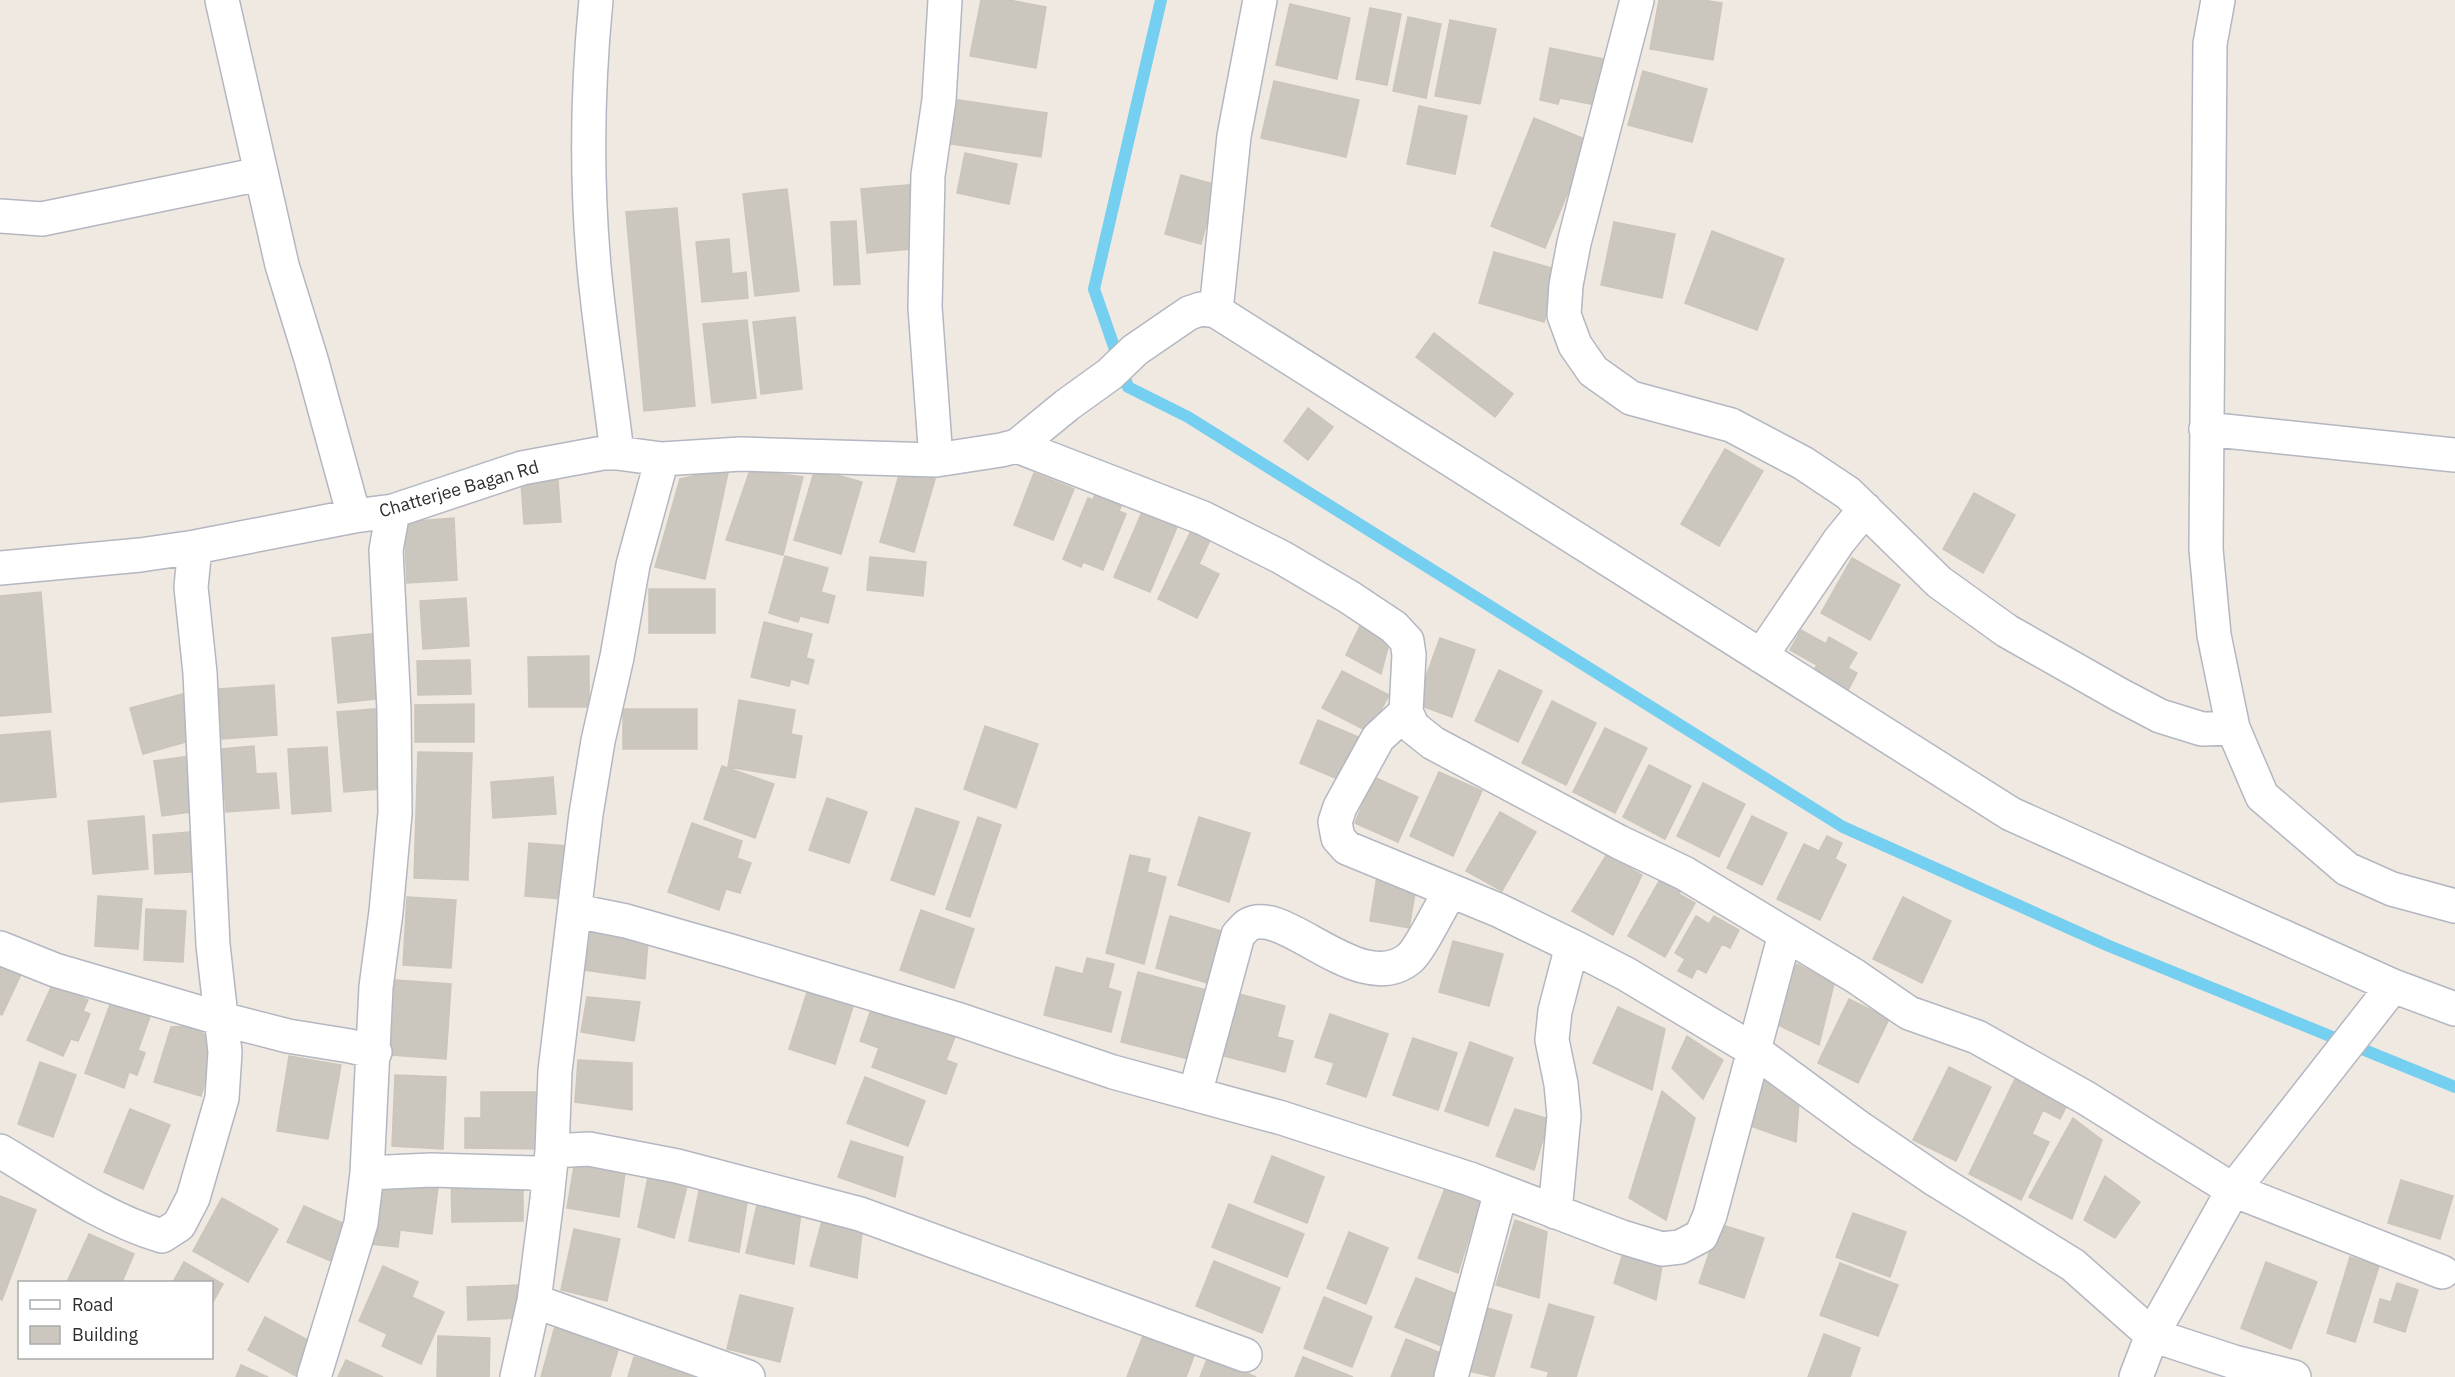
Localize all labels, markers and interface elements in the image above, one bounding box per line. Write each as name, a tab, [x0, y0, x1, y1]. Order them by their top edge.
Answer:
street label: Chatterjee Bagan Rd	[376, 455, 541, 522]
legend	[18, 1281, 213, 1359]
text: Road	[72, 1293, 113, 1316]
text: Building	[72, 1323, 139, 1346]

